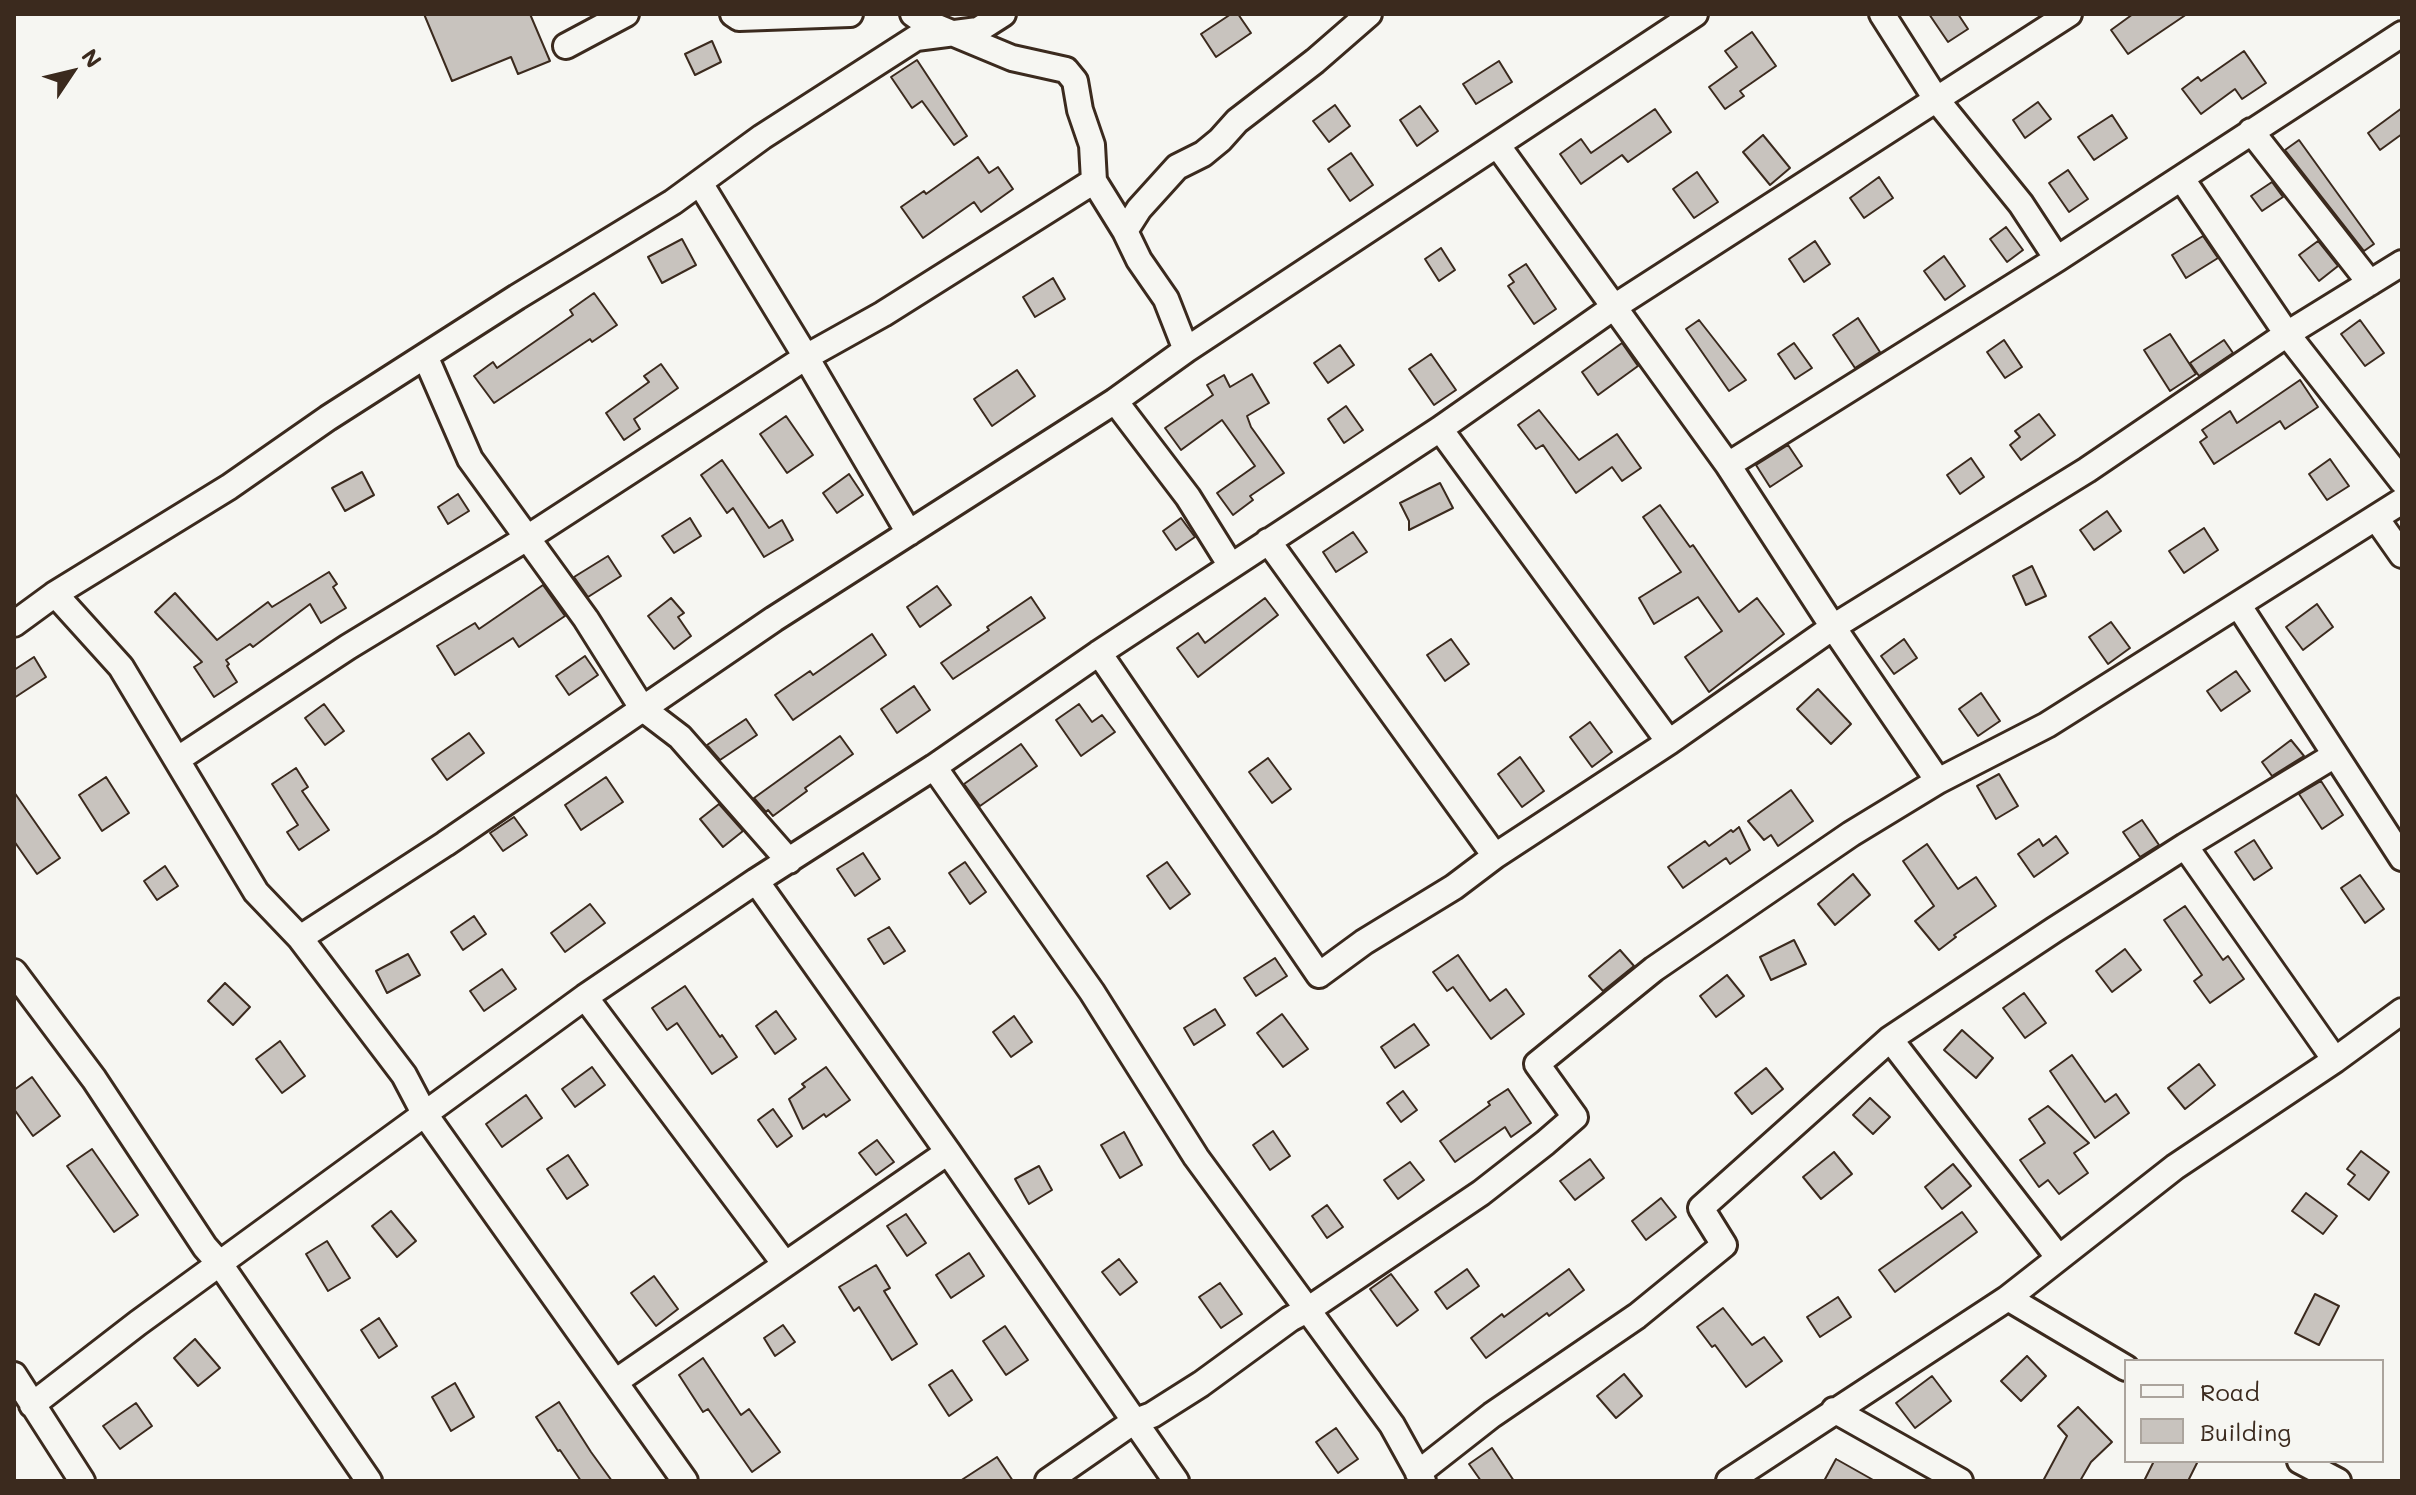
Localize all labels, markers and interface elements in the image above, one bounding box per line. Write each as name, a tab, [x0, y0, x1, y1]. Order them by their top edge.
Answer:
north arrow	[32, 32, 112, 112]
text: N	[75, 43, 109, 73]
legend	[2124, 1359, 2384, 1463]
text: Road	[2200, 1376, 2260, 1407]
text: Building	[2200, 1416, 2291, 1447]

